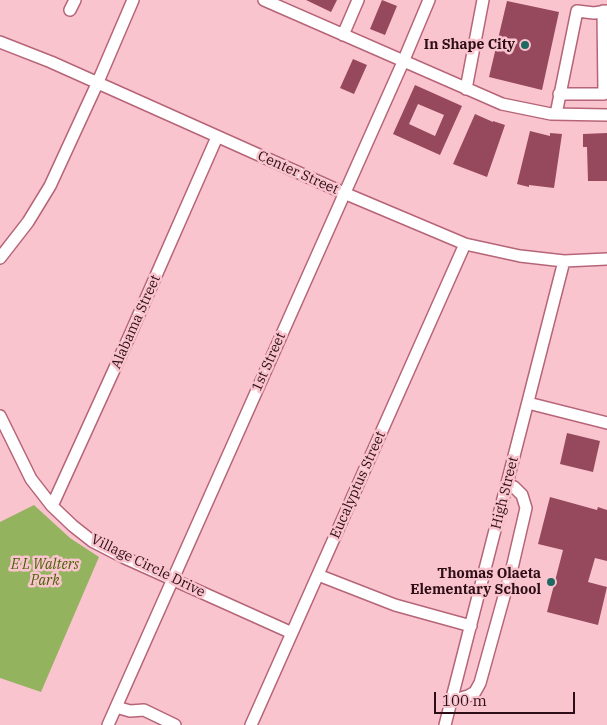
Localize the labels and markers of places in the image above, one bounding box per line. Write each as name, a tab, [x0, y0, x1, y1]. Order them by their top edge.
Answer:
place label: In Shape City	[424, 37, 515, 53]
marker: In Shape City	[519, 39, 531, 51]
place label: Thomas Olaeta Elementary School	[410, 566, 541, 598]
marker: Thomas Olaeta Elementary School	[545, 576, 557, 588]

